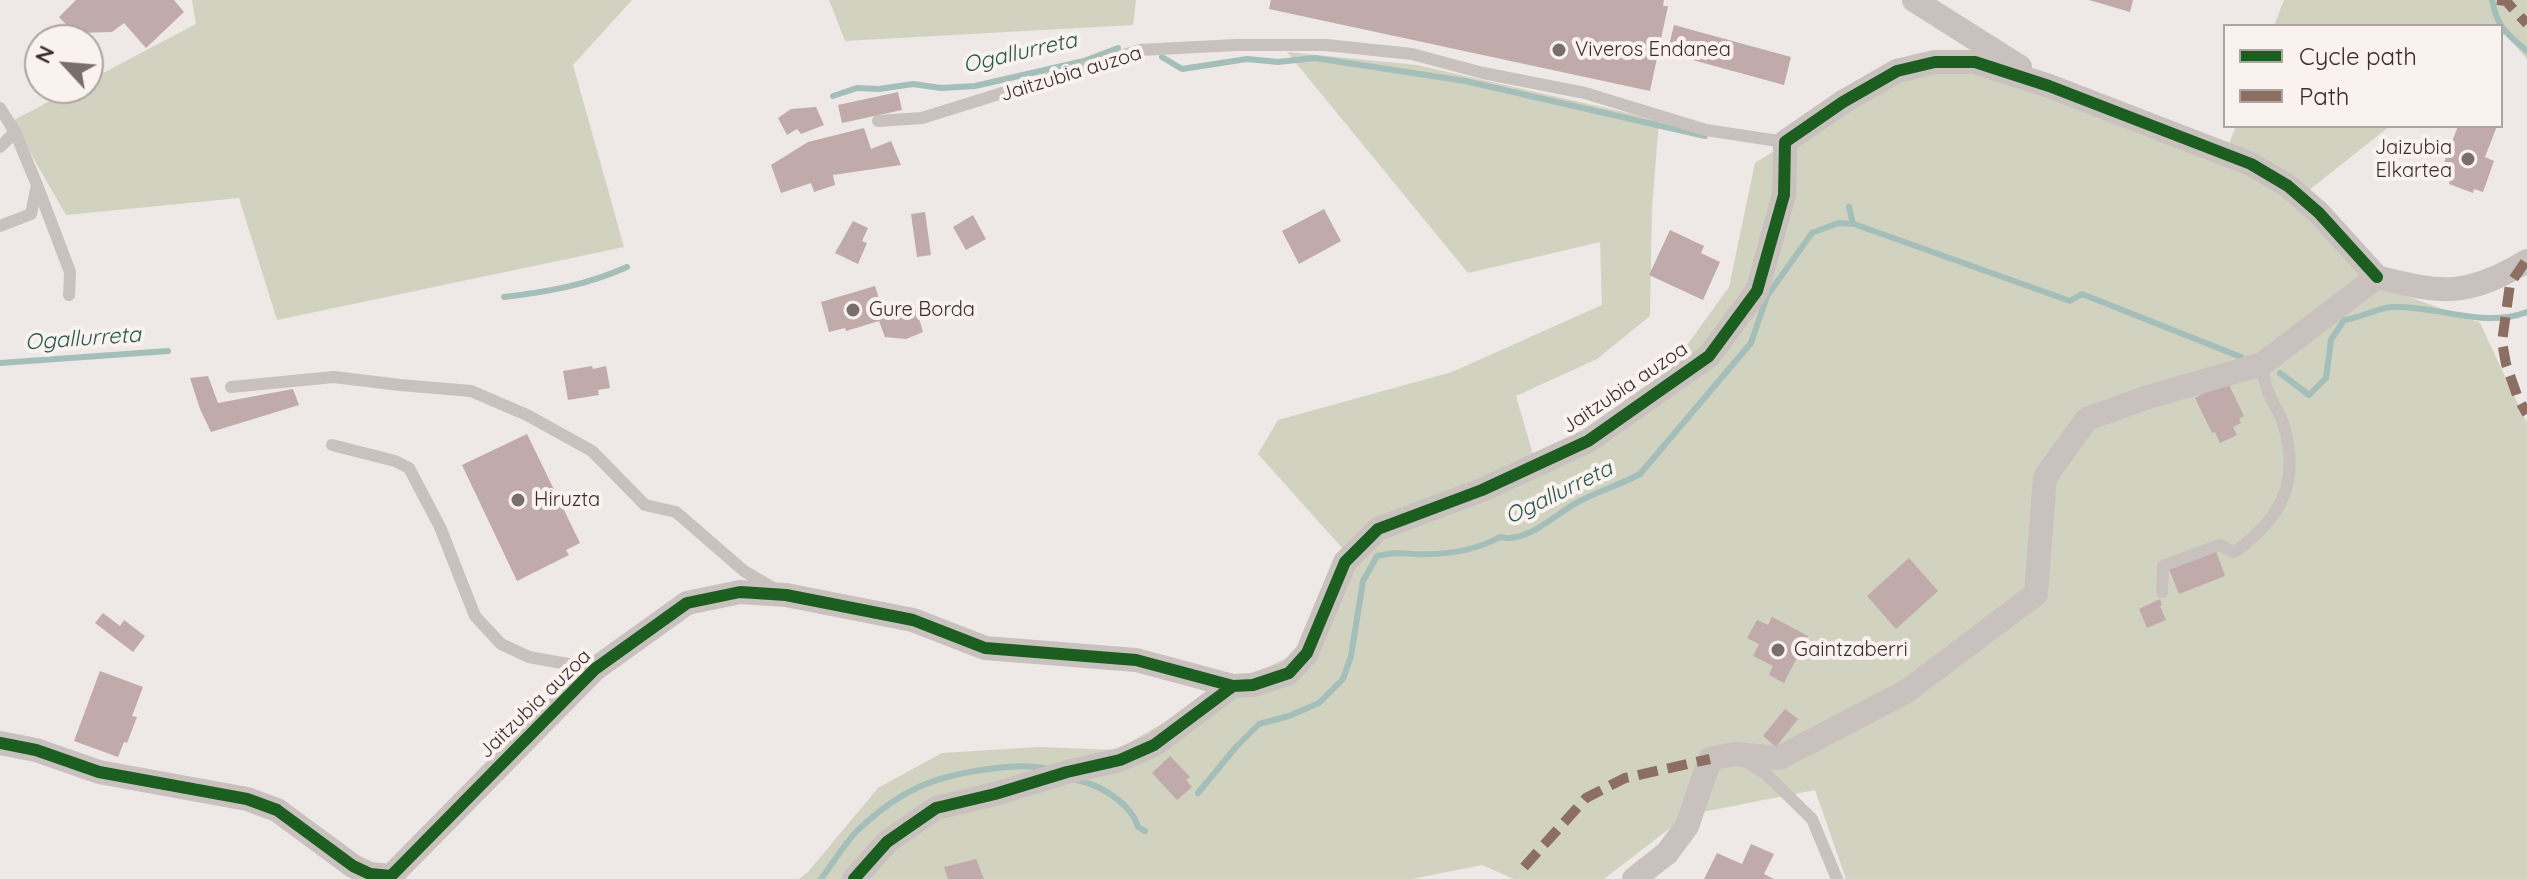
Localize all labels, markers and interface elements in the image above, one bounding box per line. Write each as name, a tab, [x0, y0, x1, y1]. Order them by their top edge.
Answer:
north arrow	[24, 24, 104, 104]
legend	[2223, 24, 2503, 128]
water label: Ogallurreta	[961, 27, 1079, 79]
place label: Viveros Endanea	[1575, 38, 1731, 62]
text: N	[28, 41, 60, 68]
street label: Jaitzubia auzoa	[997, 41, 1145, 107]
marker: Viveros Endanea	[1550, 41, 1568, 59]
text: Cycle path	[2299, 41, 2417, 71]
text: Path	[2299, 81, 2350, 111]
place label: Jaizubia Elkartea	[2375, 136, 2452, 183]
marker: Jaizubia Elkartea	[2459, 150, 2477, 168]
place label: Gure Borda	[869, 298, 975, 322]
marker: Gure Borda	[844, 301, 862, 319]
water label: Ogallurreta	[24, 322, 142, 356]
street label: Jaitzubia auzoa	[1558, 337, 1692, 439]
water label: Ogallurreta	[1501, 456, 1617, 530]
place label: Hiruzta	[534, 488, 600, 512]
marker: Hiruzta	[509, 491, 527, 509]
place label: Gaintzaberri	[1794, 638, 1908, 662]
marker: Gaintzaberri	[1769, 641, 1787, 659]
street label: Jaitzubia auzoa	[474, 645, 596, 763]

